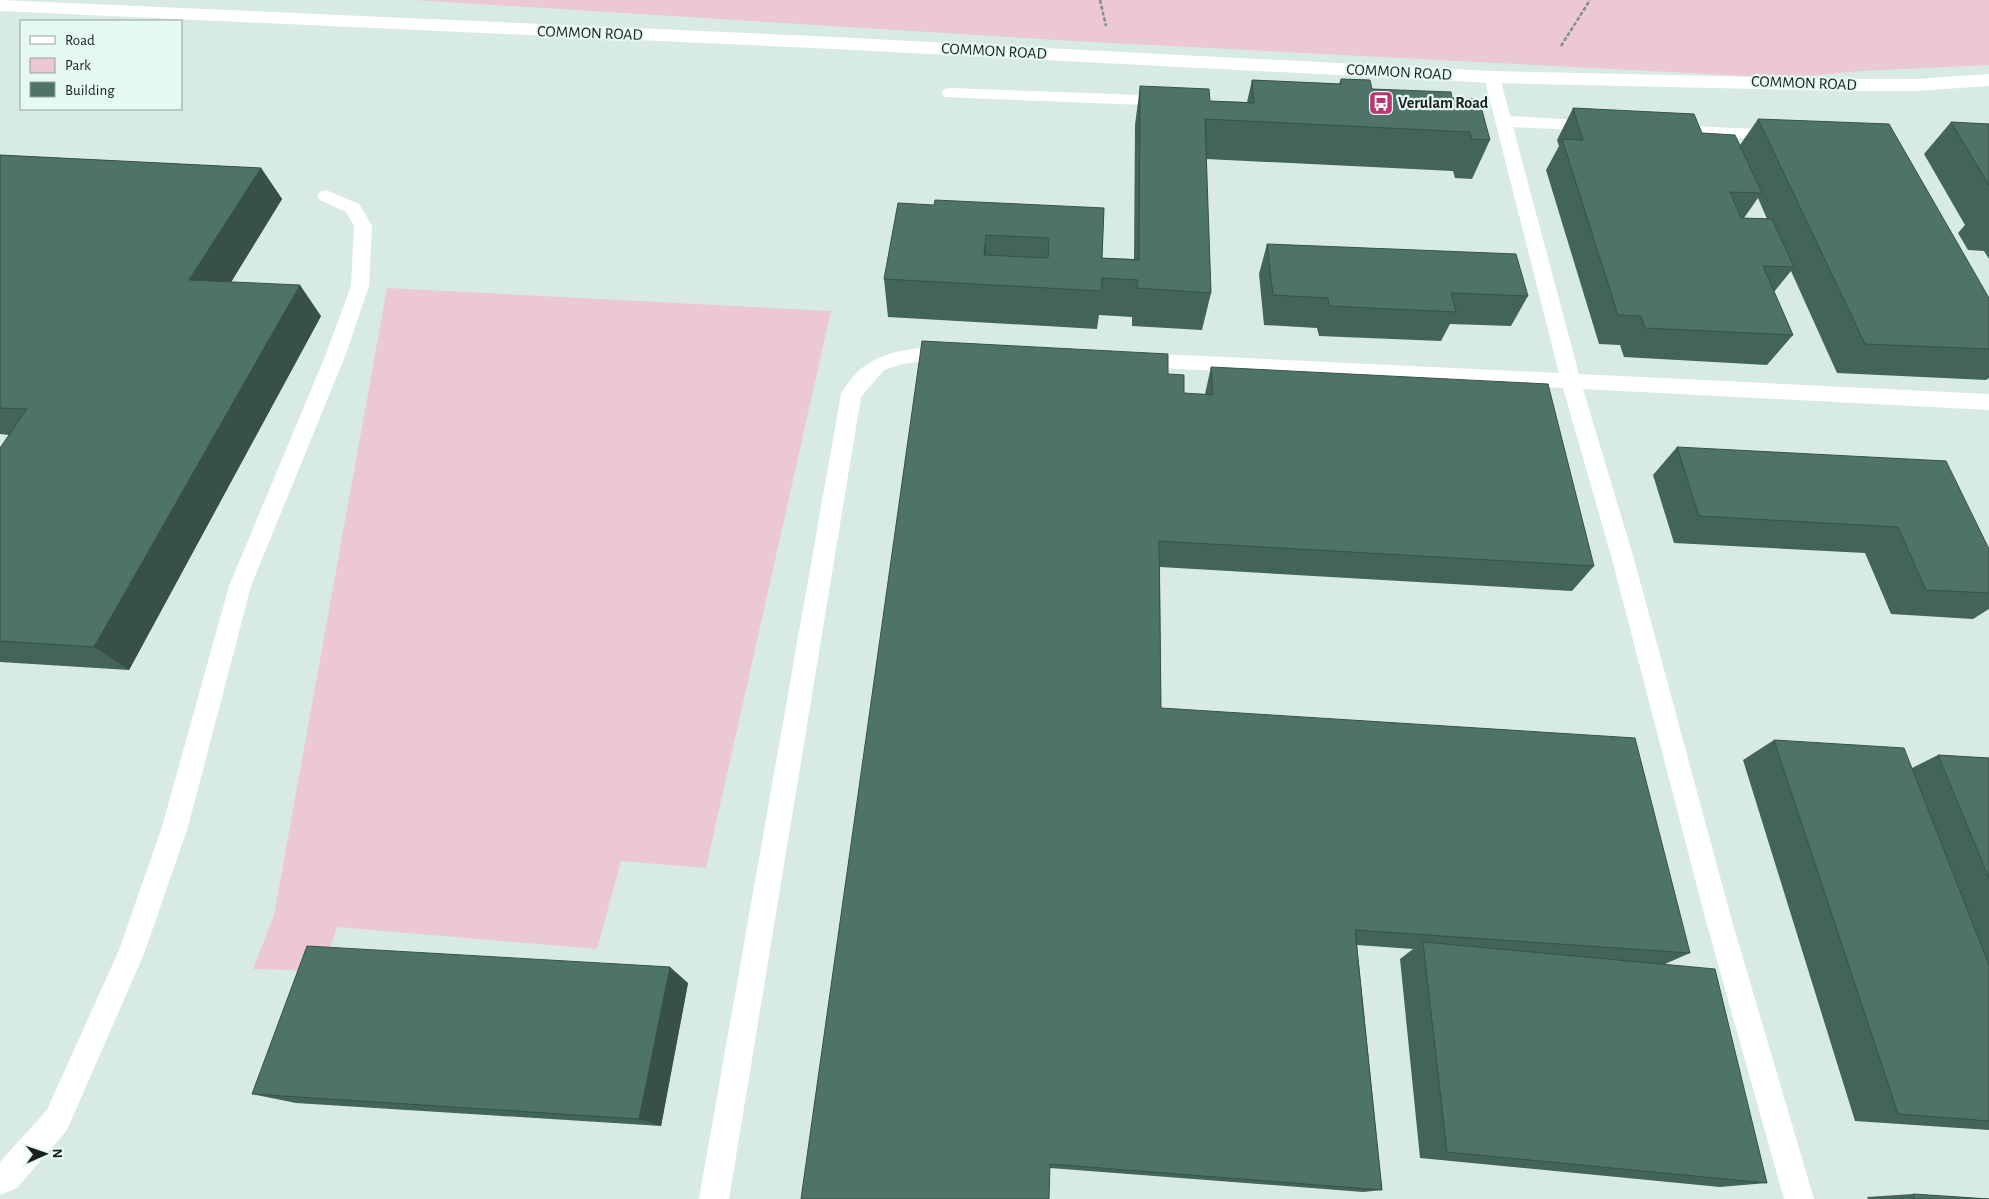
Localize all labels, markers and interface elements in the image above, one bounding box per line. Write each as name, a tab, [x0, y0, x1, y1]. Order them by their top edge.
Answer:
legend	[20, 20, 182, 110]
street label: COMMON ROAD	[537, 23, 643, 43]
text: Road	[65, 33, 95, 48]
street label: COMMON ROAD	[941, 40, 1047, 62]
text: Park	[65, 58, 91, 73]
street label: COMMON ROAD	[1346, 61, 1452, 83]
street label: COMMON ROAD	[1751, 73, 1857, 93]
text: Building	[65, 83, 115, 98]
bus stop icon: Verulam Road	[1368, 90, 1394, 116]
place label: Verulam Road	[1398, 95, 1489, 111]
north arrow	[20, 1129, 70, 1179]
text: N	[50, 1148, 64, 1159]

